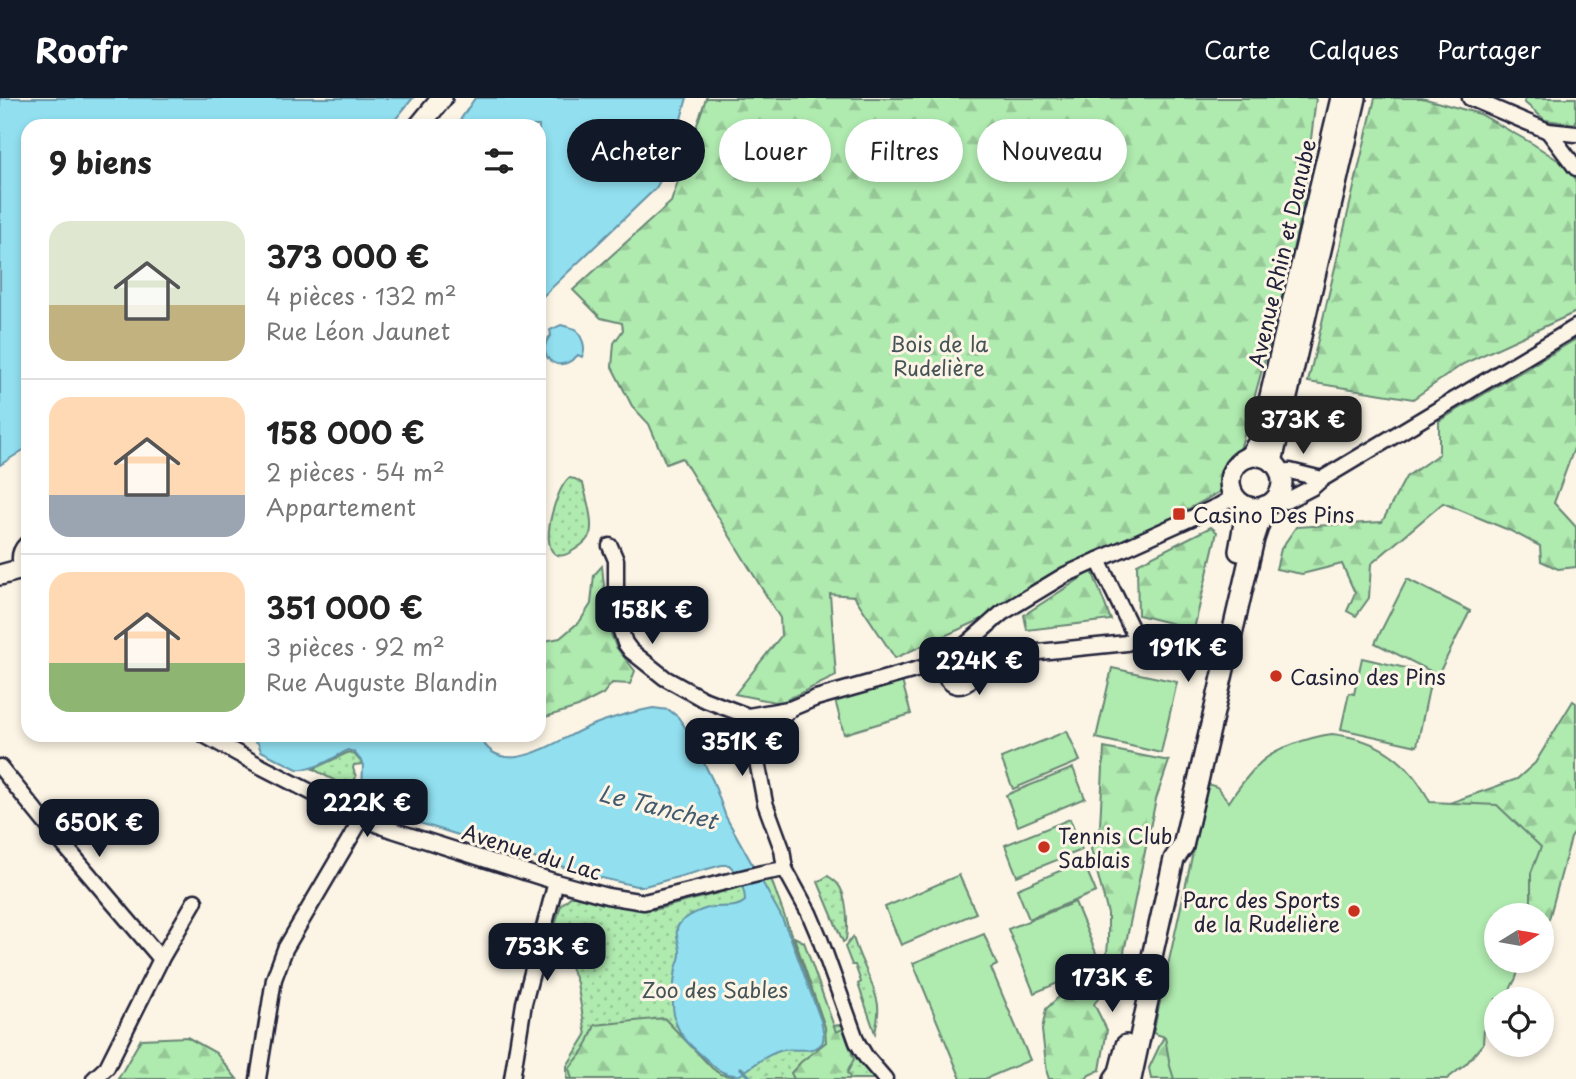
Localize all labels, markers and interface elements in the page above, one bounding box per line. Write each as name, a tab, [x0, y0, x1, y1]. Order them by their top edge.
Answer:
text: Roofr	[35, 24, 128, 74]
text: Carte	[1204, 31, 1270, 67]
text: Calques	[1308, 31, 1399, 67]
text: Partager	[1437, 31, 1541, 67]
chip: Acheter	[567, 119, 705, 182]
chip: Louer	[719, 119, 831, 182]
chip: Filtres	[845, 119, 963, 182]
chip: Nouveau	[977, 119, 1127, 182]
street label: Avenue Rhin et Danube	[1239, 136, 1323, 370]
text: 9 biens	[49, 139, 152, 184]
icon: filters	[480, 142, 518, 180]
text: 373 000 €	[266, 233, 430, 278]
icon: home	[105, 249, 189, 333]
text: 4 pièces · 132 m²	[266, 278, 457, 313]
text: Rue Léon Jaunet	[266, 313, 450, 348]
park label: Bois de la Rudelière	[890, 327, 989, 383]
pin: 373K €	[1246, 396, 1360, 456]
text: 373K €	[1261, 401, 1345, 436]
text: 158 000 €	[266, 409, 425, 454]
icon: home	[105, 425, 189, 509]
text: 2 pièces · 54 m²	[266, 454, 445, 489]
text: Appartement	[266, 489, 416, 524]
place label: Casino Des Pins	[1193, 498, 1354, 530]
marker: Casino Des Pins	[1171, 506, 1187, 522]
text: 351 000 €	[266, 584, 423, 629]
pin: 158K €	[595, 587, 709, 646]
text: 158K €	[611, 591, 693, 626]
icon: home	[105, 600, 189, 684]
pin: 191K €	[1131, 624, 1245, 684]
text: 3 pièces · 92 m²	[266, 629, 445, 664]
text: 191K €	[1149, 629, 1227, 664]
pin: 224K €	[922, 638, 1036, 697]
text: 224K €	[935, 642, 1023, 677]
place label: Casino des Pins	[1290, 660, 1446, 692]
text: Rue Auguste Blandin	[266, 664, 498, 699]
marker: Casino des Pins	[1268, 668, 1284, 684]
pin: 351K €	[685, 718, 799, 778]
text: 351K €	[701, 723, 783, 758]
water label: Le Tanchet	[595, 774, 723, 838]
pin: 222K €	[310, 780, 424, 839]
text: 222K €	[323, 784, 411, 819]
pin: 650K €	[42, 800, 156, 859]
text: 650K €	[55, 804, 143, 839]
street label: Avenue du Lac	[458, 815, 606, 887]
place label: Tennis Club Sablais	[1058, 819, 1172, 875]
marker: Tennis Club Sablais	[1036, 839, 1052, 855]
place label: Parc des Sports de la Rudelière	[1182, 883, 1340, 939]
marker: Parc des Sports de la Rudelière	[1346, 903, 1362, 919]
north arrow	[1484, 903, 1554, 973]
map controls	[1484, 903, 1554, 1057]
pin: 753K €	[490, 924, 604, 983]
text: 753K €	[505, 928, 589, 963]
pin: 173K €	[1055, 954, 1169, 1014]
text: 173K €	[1071, 959, 1153, 994]
park label: Zoo des Sables	[642, 973, 788, 1005]
button: locate	[1484, 987, 1554, 1057]

